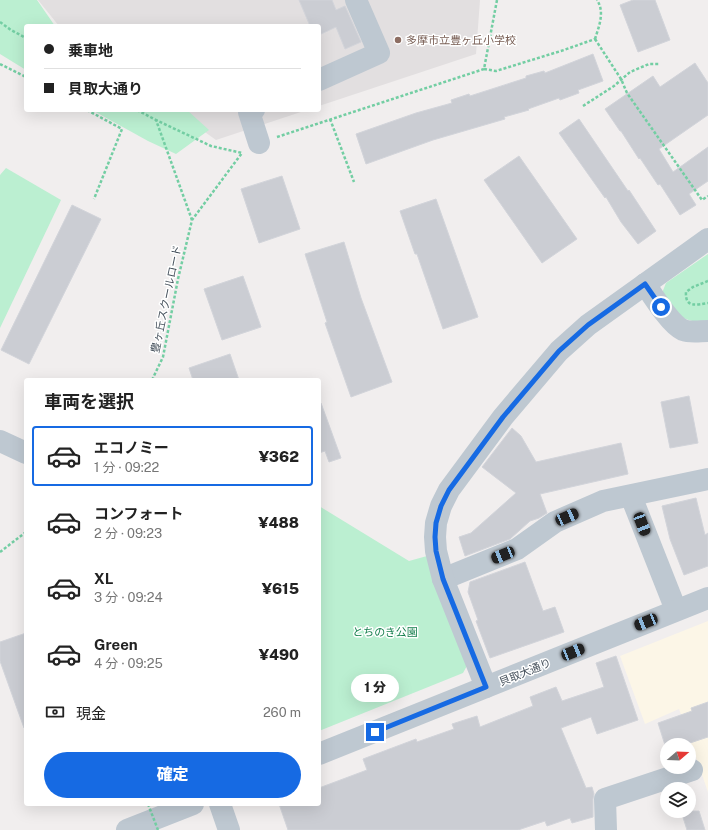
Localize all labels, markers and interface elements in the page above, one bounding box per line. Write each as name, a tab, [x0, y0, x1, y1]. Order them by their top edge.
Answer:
place label: 多摩市立豊ヶ丘小学校	[406, 34, 516, 46]
marker: 多摩市立豊ヶ丘小学校	[393, 35, 403, 45]
text: 乗車地	[68, 42, 113, 59]
text: 貝取大通り	[68, 80, 143, 97]
street label: 豊ヶ丘スクールロード	[149, 244, 183, 354]
route start	[652, 298, 670, 316]
text: 車両を選択	[44, 391, 134, 412]
icon: car	[46, 438, 82, 474]
text: エコノミー	[94, 439, 169, 456]
text: ¥362	[259, 448, 299, 465]
text: 1 分 · 09:22	[94, 460, 159, 475]
icon: car	[46, 504, 82, 540]
text: コンフォート	[94, 505, 184, 522]
car	[554, 507, 580, 527]
car	[632, 511, 652, 537]
text: ¥488	[258, 514, 299, 531]
text: 2 分 · 09:23	[94, 526, 162, 541]
car	[490, 545, 516, 565]
icon: car	[46, 570, 82, 606]
text: XL	[94, 570, 113, 587]
text: ¥615	[262, 580, 299, 597]
text: 3 分 · 09:24	[94, 590, 163, 605]
car	[633, 612, 659, 632]
park label: とちのき公園	[352, 626, 418, 638]
icon: car	[46, 636, 82, 672]
text: Green	[94, 636, 138, 653]
car	[560, 642, 586, 662]
text: ¥490	[259, 646, 299, 663]
text: 4 分 · 09:25	[94, 656, 163, 671]
street label: 貝取大通り	[497, 656, 553, 688]
callout: 1 分	[351, 674, 399, 702]
text: 1 分	[364, 680, 386, 695]
icon: cash	[44, 701, 66, 723]
text: 現金	[76, 705, 106, 722]
text: 260 m	[263, 705, 301, 720]
route end	[366, 723, 384, 741]
north arrow	[660, 738, 696, 774]
map controls	[660, 738, 696, 818]
button: 確定	[44, 752, 301, 798]
button: layers	[660, 782, 696, 818]

